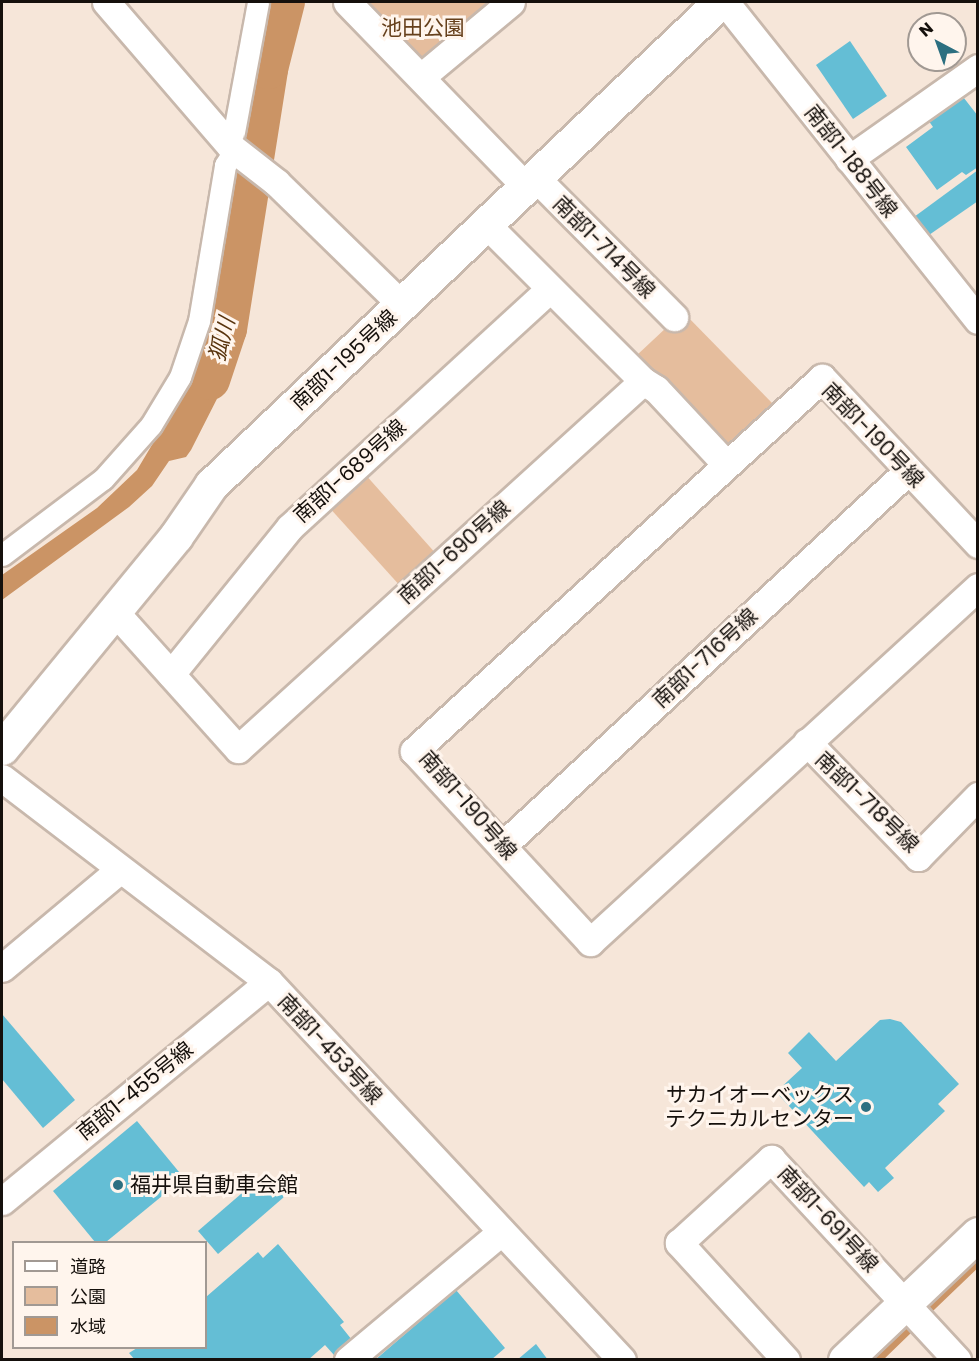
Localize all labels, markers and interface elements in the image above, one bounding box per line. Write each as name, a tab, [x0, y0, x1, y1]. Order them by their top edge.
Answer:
north arrow	[907, 12, 967, 72]
park label: 池田公園	[381, 15, 465, 41]
text: N	[914, 17, 938, 42]
street label: 南部1-188号線	[799, 100, 903, 222]
street label: 南部1-714号線	[548, 191, 660, 303]
street label: 南部1-195号線	[286, 305, 402, 415]
water label: 狐川	[204, 314, 240, 364]
street label: 南部1-190号線	[817, 378, 929, 492]
street label: 南部1-689号線	[289, 414, 411, 528]
street label: 南部1-690号線	[393, 495, 515, 609]
street label: 南部1-716号線	[647, 603, 763, 713]
street label: 南部1-190号線	[414, 746, 522, 864]
street label: 南部1-718号線	[810, 746, 924, 858]
street label: 南部1-453号線	[273, 989, 387, 1109]
street label: 南部1-455号線	[72, 1037, 198, 1145]
place label: サカイオーベックス テクニカルセンター	[665, 1082, 854, 1132]
marker: サカイオーベックス テクニカルセンター	[859, 1100, 873, 1114]
street label: 南部1-691号線	[773, 1161, 883, 1277]
place label: 福井県自動車会館	[130, 1172, 298, 1198]
marker: 福井県自動車会館	[111, 1178, 125, 1192]
legend	[12, 1241, 207, 1349]
text: 道路	[70, 1254, 106, 1279]
text: 公園	[70, 1284, 106, 1309]
text: 水域	[70, 1314, 106, 1339]

